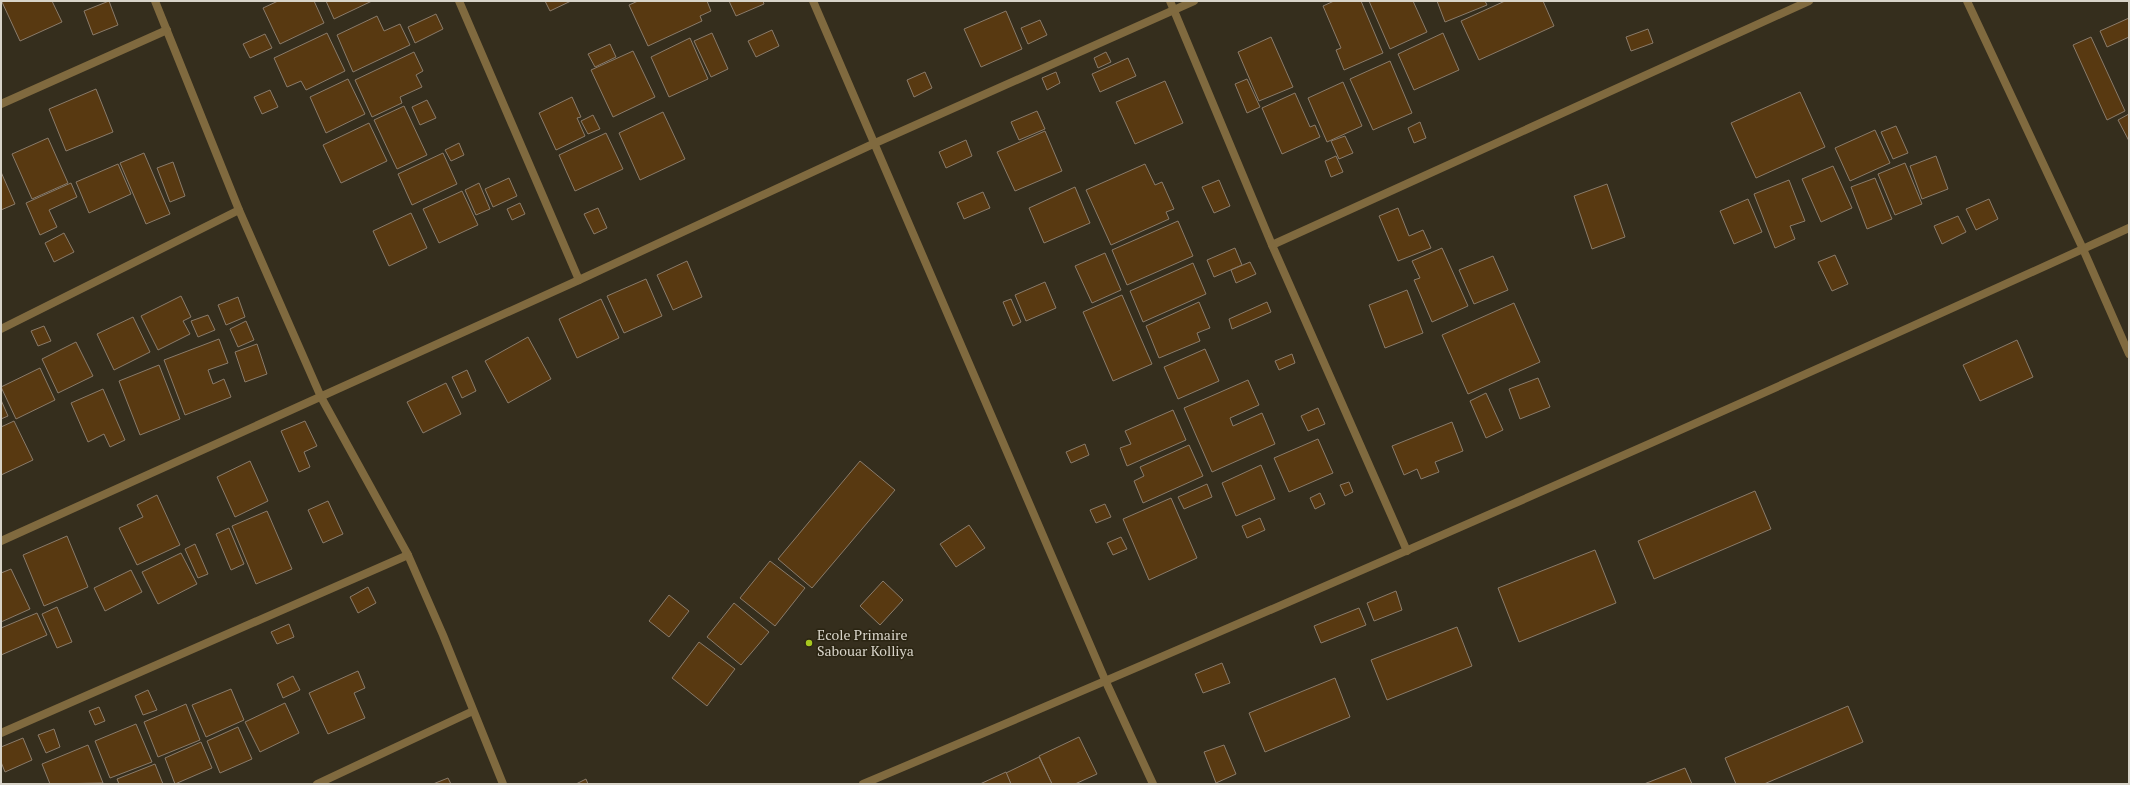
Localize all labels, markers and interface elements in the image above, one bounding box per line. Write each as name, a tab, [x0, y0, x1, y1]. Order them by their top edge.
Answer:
place label: Ecole Primaire Sabouar Kolliya	[817, 625, 914, 660]
marker: Ecole Primaire Sabouar Kolliya	[804, 638, 814, 648]

